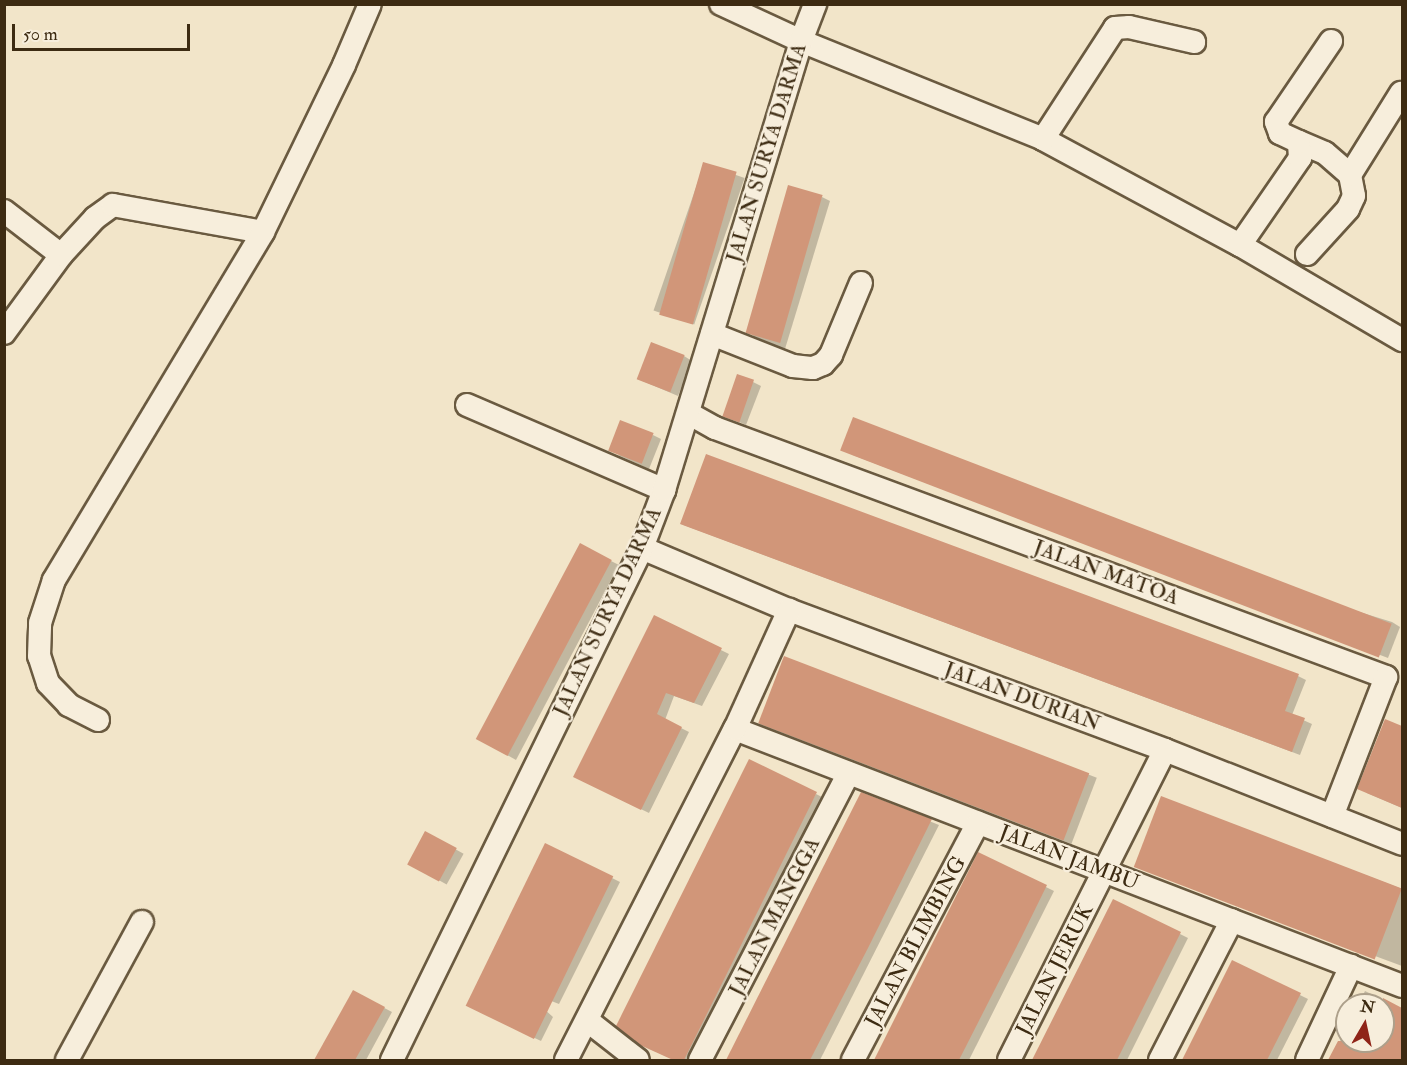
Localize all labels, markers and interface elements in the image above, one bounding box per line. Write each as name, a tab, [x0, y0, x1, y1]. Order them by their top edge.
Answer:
scale bar	[15, 12, 194, 50]
text: 50 m	[23, 23, 58, 46]
street label: JALAN SURYA DARMA	[722, 40, 812, 266]
street label: JALAN SURYA DARMA	[548, 503, 668, 721]
street label: JALAN MATOA	[1030, 535, 1182, 611]
street label: JALAN DURIAN	[941, 657, 1103, 737]
street label: JALAN JAMBU	[996, 820, 1142, 896]
street label: JALAN MANGGA	[724, 833, 826, 1001]
street label: JALAN BLIMBING	[860, 852, 972, 1032]
street label: JALAN JERUK	[1011, 900, 1099, 1040]
north arrow	[1335, 993, 1395, 1053]
text: N	[1359, 996, 1376, 1018]

